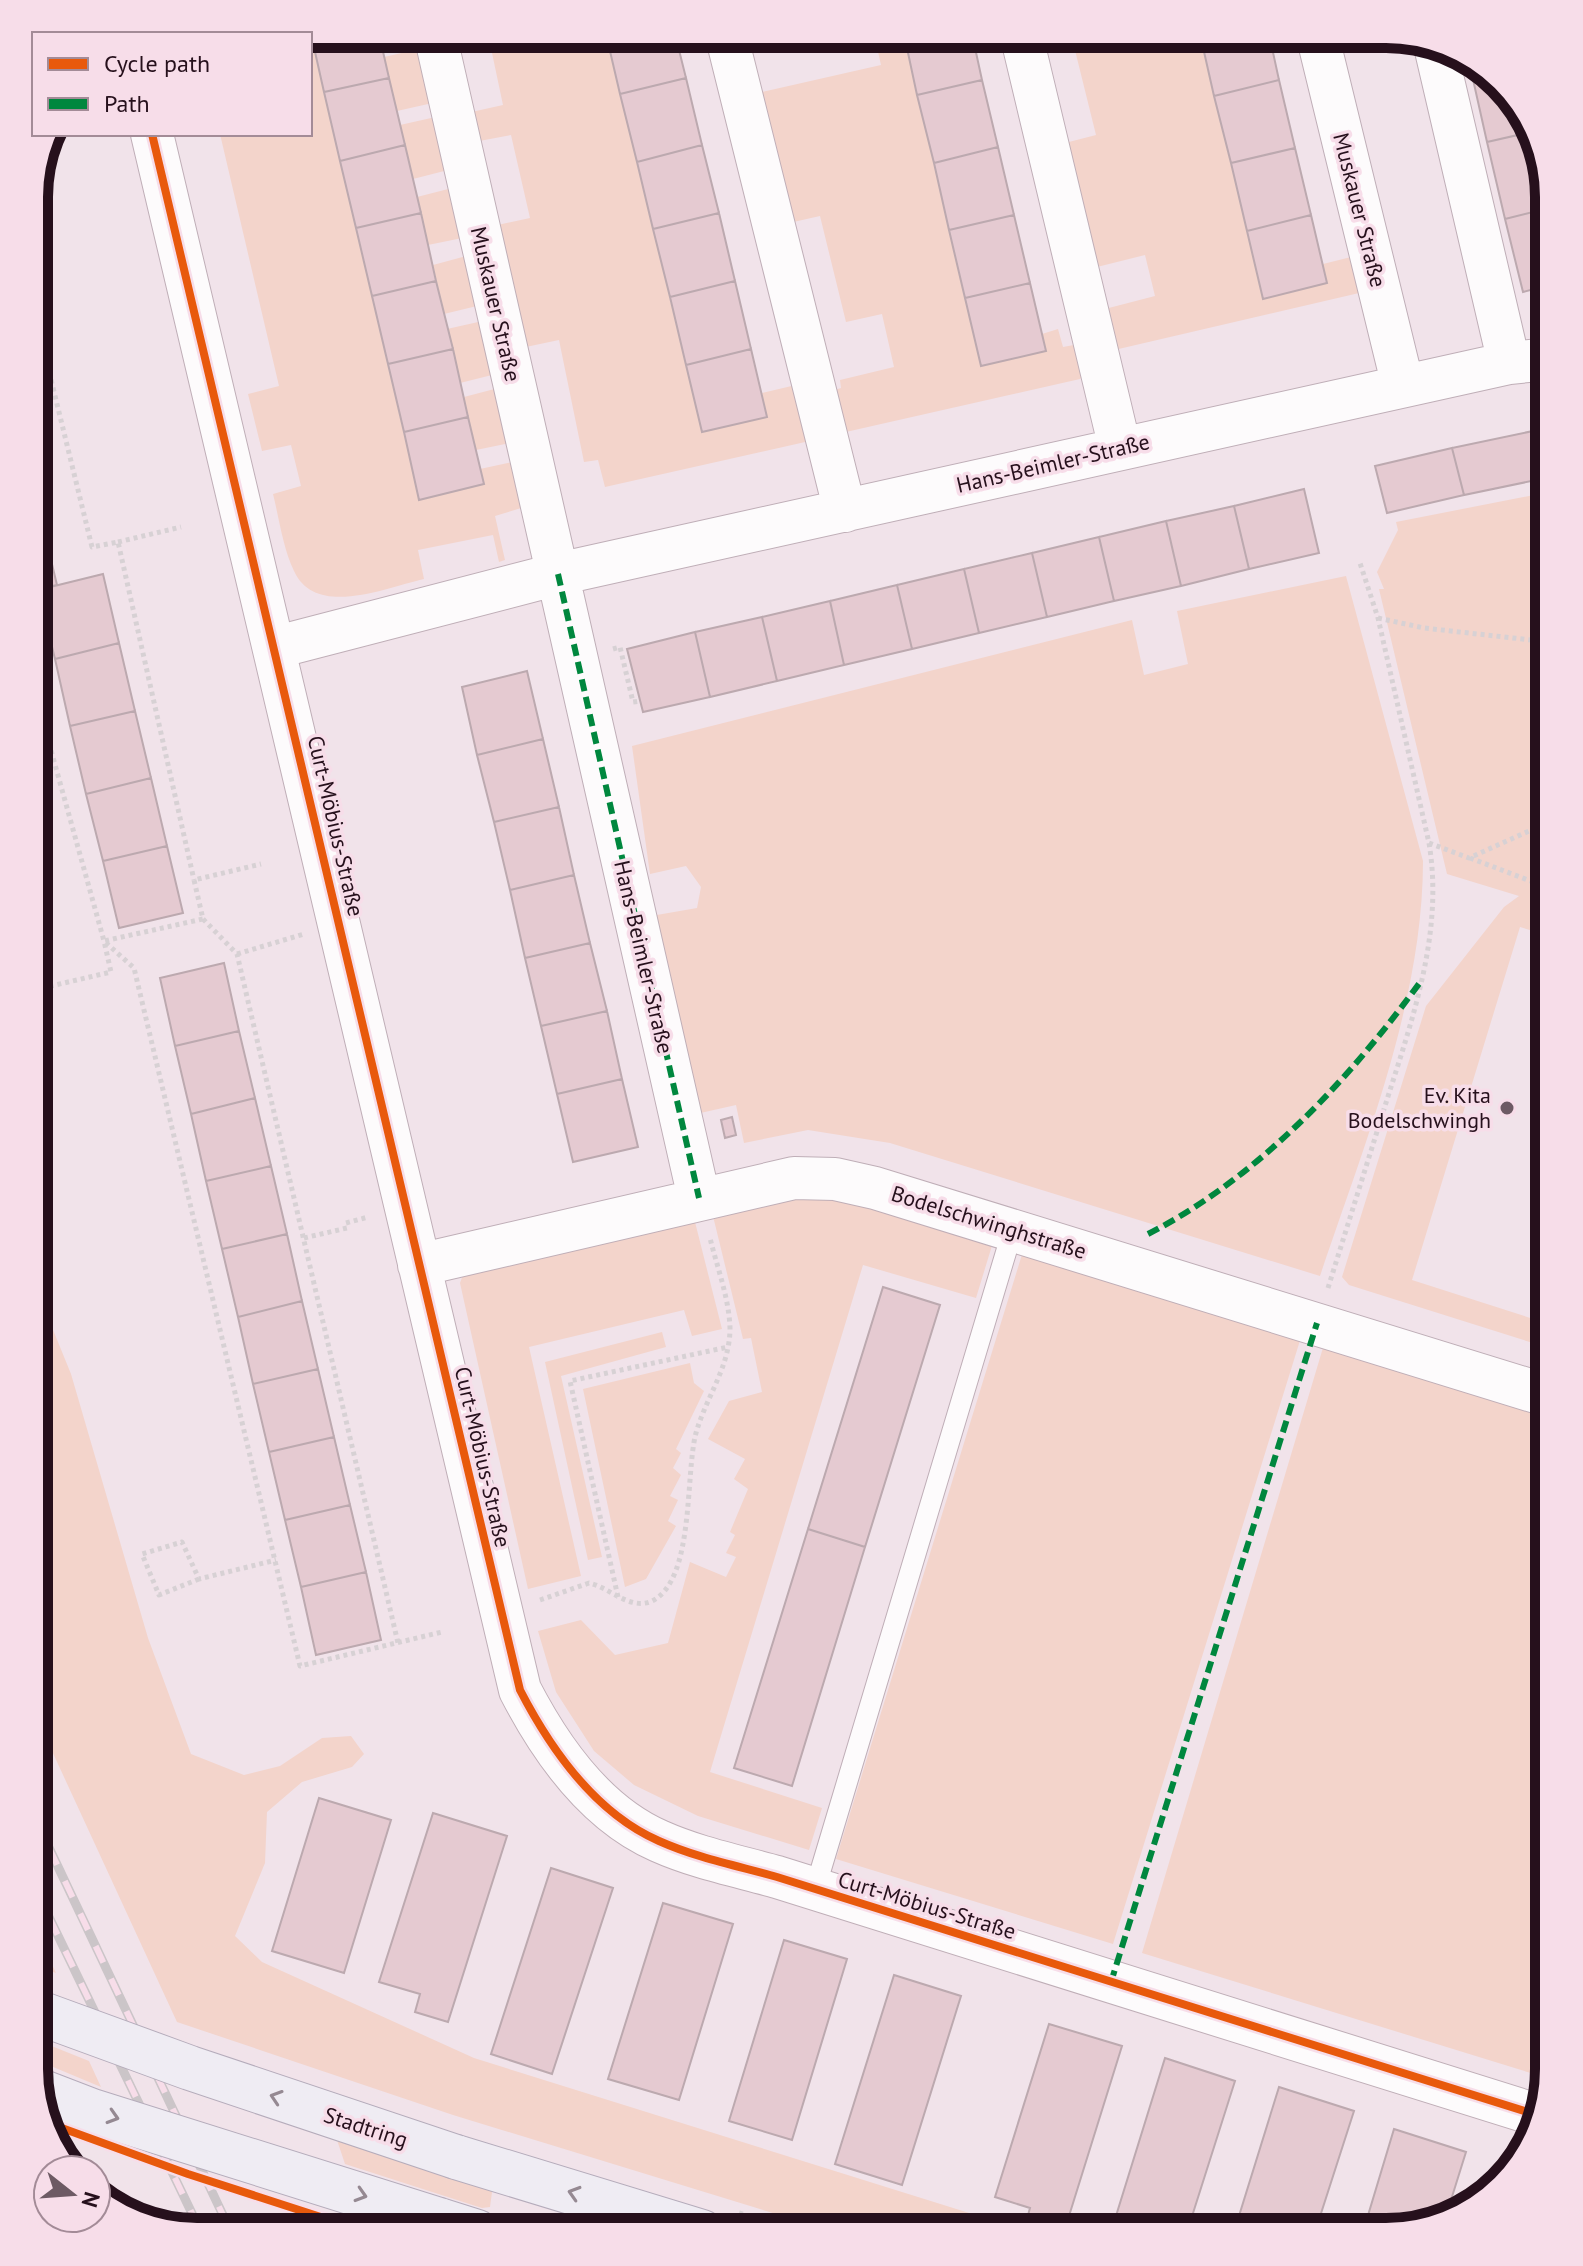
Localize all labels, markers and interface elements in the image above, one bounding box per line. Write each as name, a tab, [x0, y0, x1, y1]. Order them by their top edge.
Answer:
legend	[32, 32, 312, 136]
text: Cycle path	[104, 48, 210, 79]
text: Path	[104, 88, 150, 119]
street label: Muskauer Straße	[1327, 130, 1393, 290]
street label: Muskauer Straße	[465, 224, 527, 384]
street label: Hans-Beimler-Straße	[954, 427, 1152, 499]
street label: Curt-Möbius-Straße	[302, 733, 370, 919]
street label: Hans-Beimler-Straße	[608, 858, 680, 1056]
place label: Ev. Kita Bodelschwingh	[1348, 1081, 1491, 1134]
marker: Ev. Kita Bodelschwingh	[1498, 1099, 1516, 1117]
street label: Bodelschwinghstraße	[888, 1179, 1090, 1265]
street label: Curt-Möbius-Straße	[449, 1364, 517, 1550]
street label: Curt-Möbius-Straße	[835, 1865, 1019, 1945]
one-way arrow	[269, 2090, 283, 2106]
street label: Stadtring	[321, 2100, 411, 2154]
one-way arrow	[106, 2108, 120, 2124]
north arrow	[32, 2154, 112, 2234]
one-way arrow	[354, 2186, 368, 2202]
one-way arrow	[567, 2186, 581, 2202]
text: N	[76, 2189, 107, 2211]

